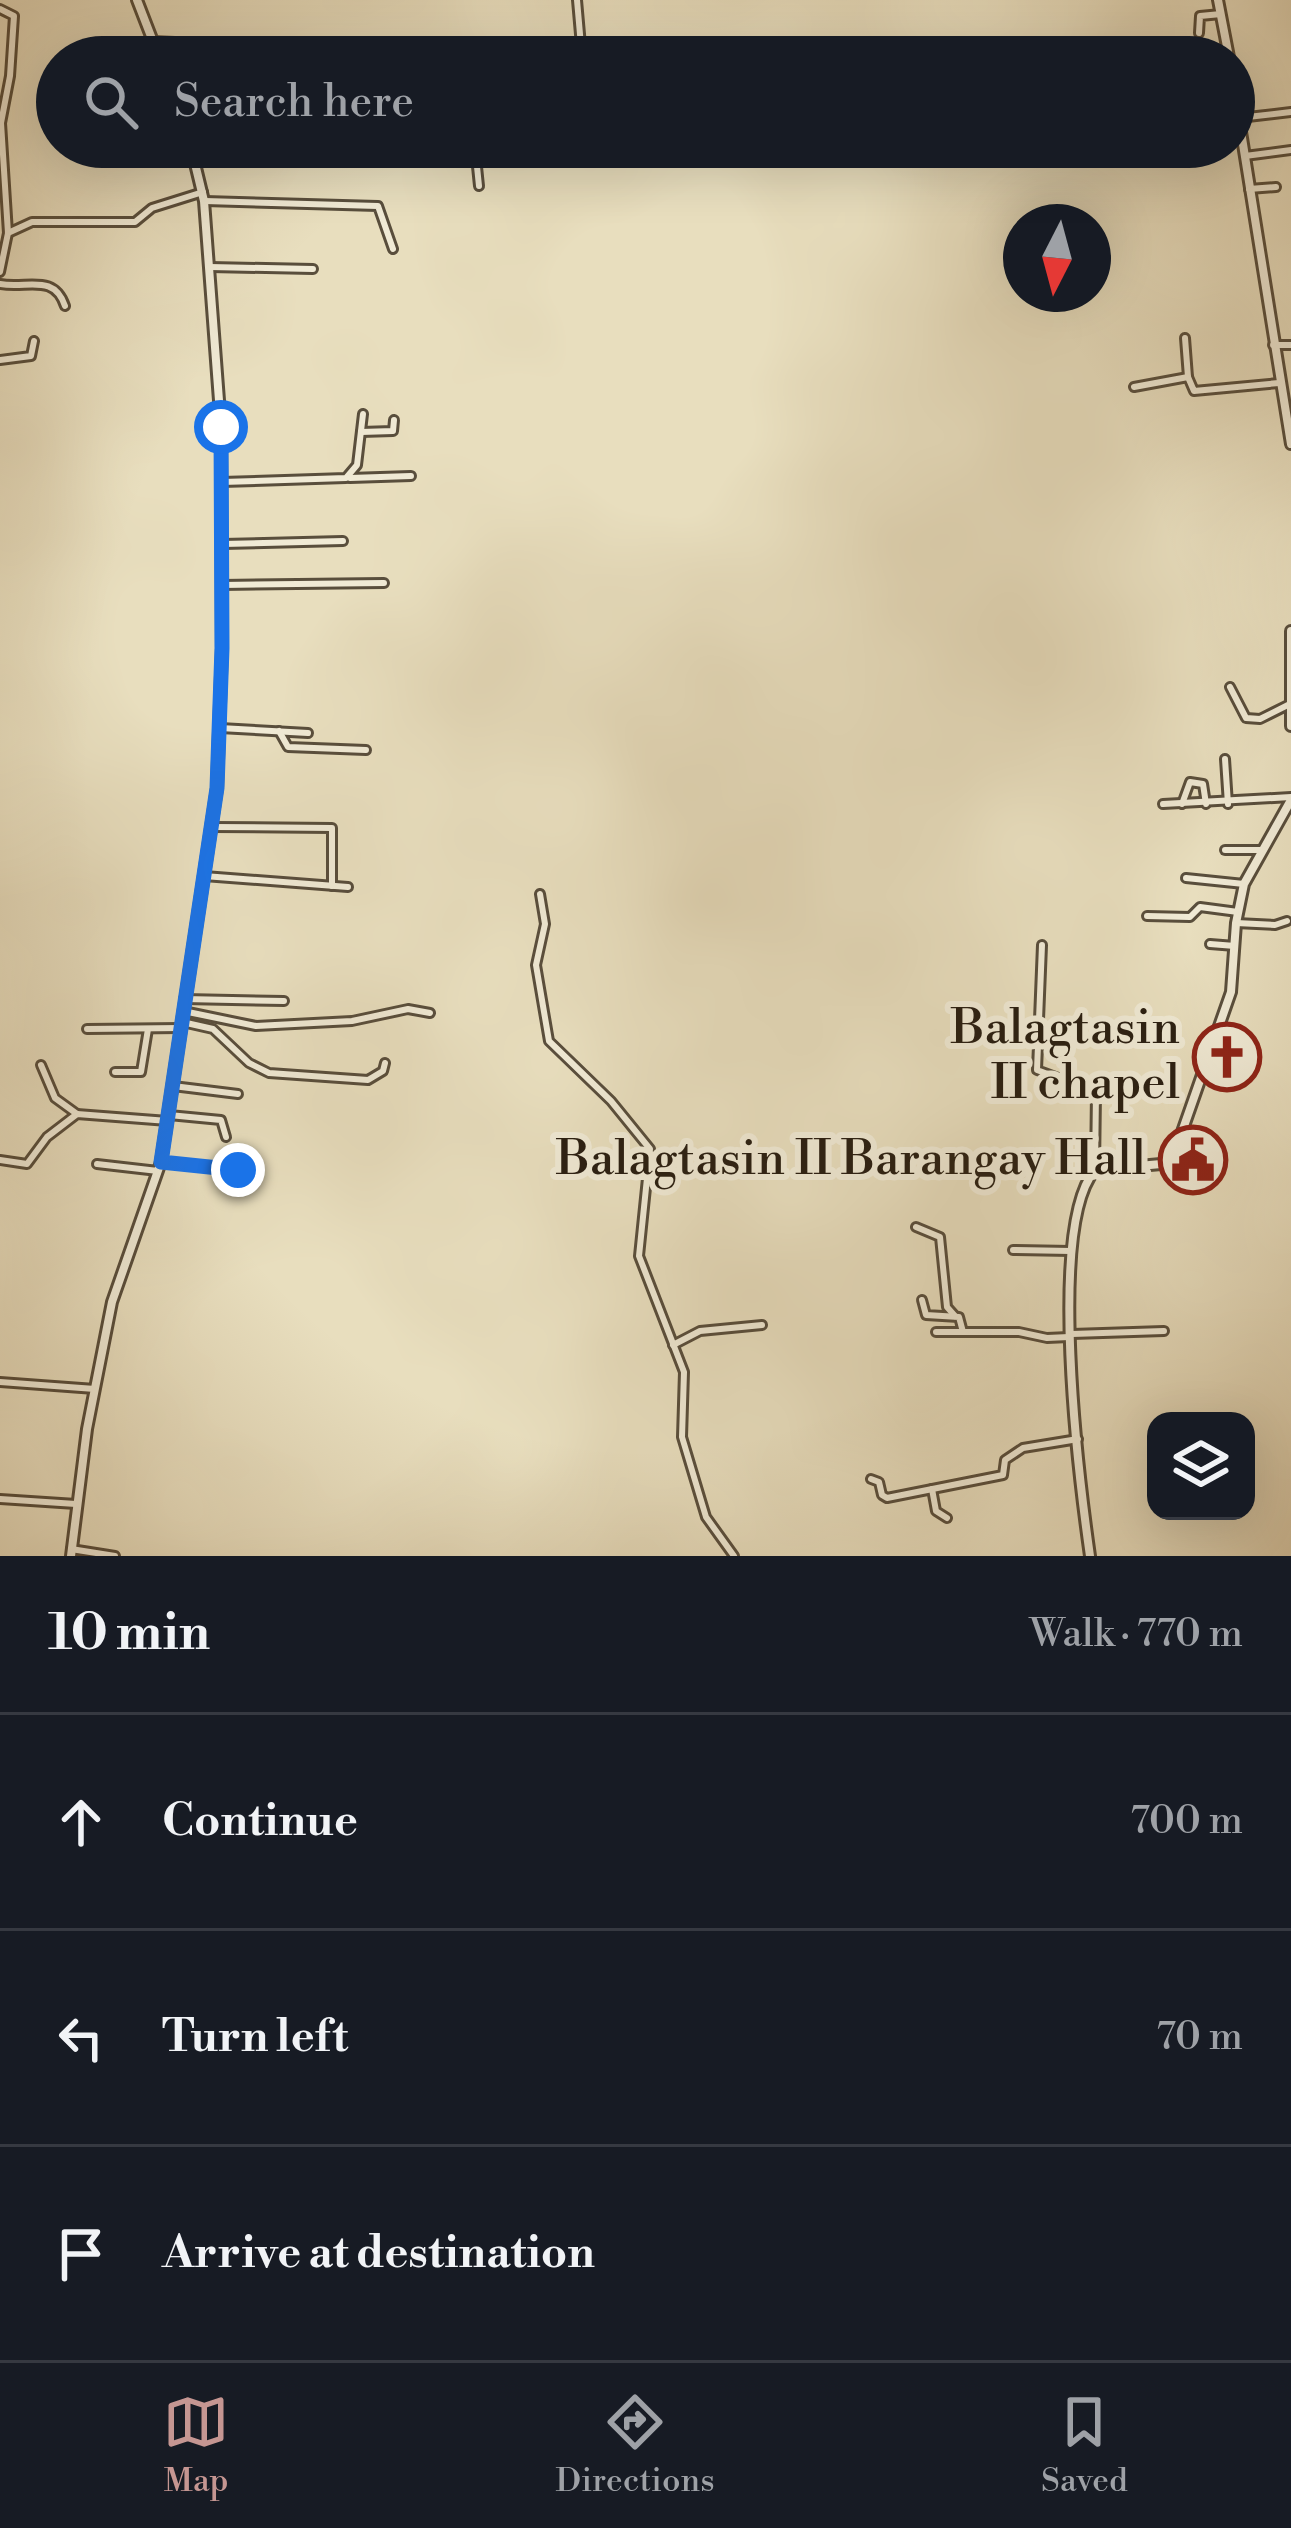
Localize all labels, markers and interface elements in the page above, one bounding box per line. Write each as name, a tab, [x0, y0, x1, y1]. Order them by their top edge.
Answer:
search box	[36, 36, 1255, 168]
icon: search	[78, 69, 144, 135]
text: Search here	[174, 74, 414, 131]
north arrow	[1003, 204, 1111, 312]
route start	[194, 400, 248, 454]
place label: Balagtasin II chapel	[950, 999, 1180, 1114]
church icon: Balagtasin II chapel	[1192, 1022, 1262, 1092]
public building icon: Balagtasin II Barangay Hall	[1158, 1125, 1228, 1195]
place label: Balagtasin II Barangay Hall	[555, 1130, 1146, 1190]
route end	[211, 1143, 265, 1197]
map controls	[1147, 1412, 1255, 1520]
button: layers	[1147, 1412, 1255, 1520]
text: 10 min	[48, 1602, 210, 1666]
text: Walk · 770 m	[1030, 1610, 1243, 1659]
icon: ahead	[48, 1789, 114, 1855]
text: Continue	[162, 1793, 358, 1850]
text: 700 m	[1130, 1797, 1243, 1846]
icon: left	[48, 2005, 114, 2071]
text: Turn left	[162, 2009, 348, 2066]
text: 70 m	[1156, 2013, 1243, 2062]
icon: arrive	[48, 2221, 114, 2287]
text: Arrive at destination	[162, 2225, 595, 2282]
tab: Map	[163, 2389, 229, 2502]
tab: Directions	[556, 2389, 715, 2502]
tab: Saved	[1041, 2389, 1128, 2502]

